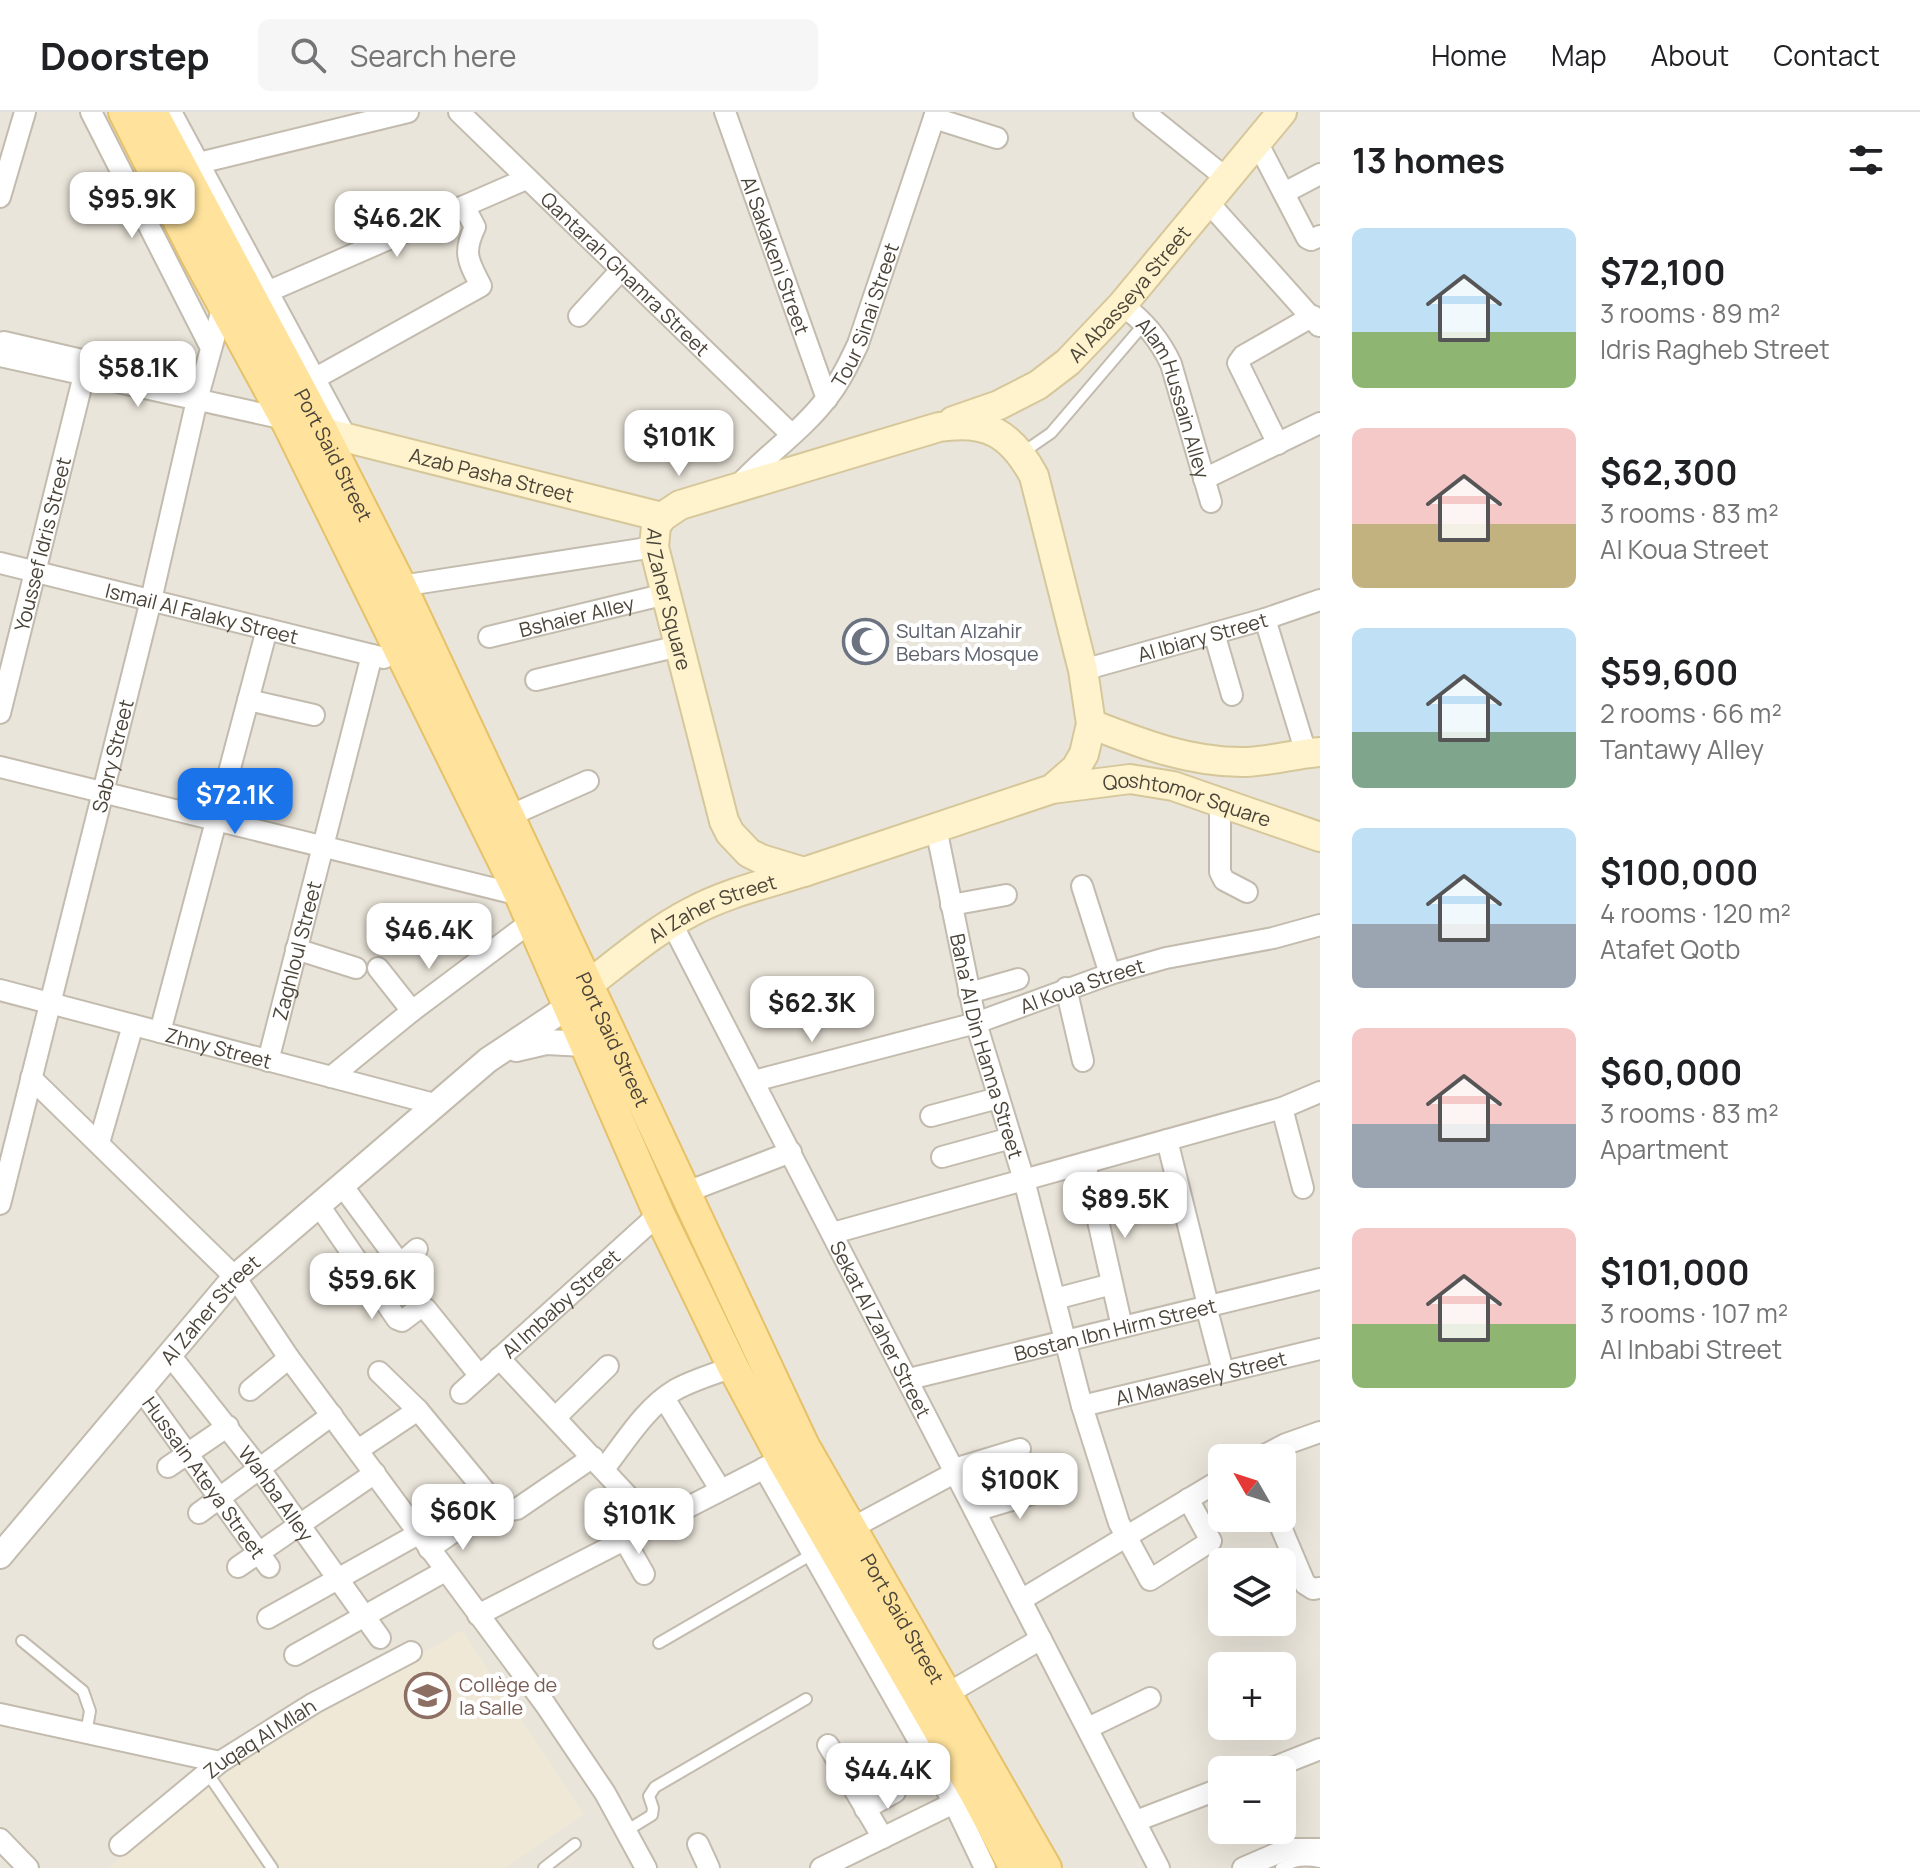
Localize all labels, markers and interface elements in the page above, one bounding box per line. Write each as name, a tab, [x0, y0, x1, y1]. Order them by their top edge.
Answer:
search box	[258, 19, 818, 91]
text: Doorstep	[40, 29, 210, 81]
icon: search	[286, 33, 330, 77]
text: Search here	[350, 35, 516, 76]
text: Home	[1431, 36, 1507, 74]
text: Map	[1551, 36, 1607, 74]
text: About	[1651, 36, 1729, 74]
text: Contact	[1773, 36, 1880, 74]
text: 13 homes	[1352, 137, 1505, 183]
icon: filters	[1844, 138, 1888, 182]
pin: $95.9K	[67, 172, 197, 240]
street label: Al Sakakeni Street	[735, 172, 816, 338]
text: $95.9K	[88, 180, 176, 216]
street label: Qantarah Ghamra Street	[535, 185, 716, 362]
pin: $46.2K	[332, 191, 462, 259]
text: $46.2K	[353, 199, 441, 235]
street label: Al Abasseya Street	[1062, 219, 1196, 368]
street label: Tour Sinai Street	[825, 239, 905, 392]
text: $72,100	[1600, 249, 1726, 295]
icon: home	[1416, 260, 1512, 356]
text: 3 rooms · 89 m²	[1600, 295, 1780, 331]
street label: Alam Hussain Alley	[1131, 311, 1217, 482]
text: Idris Ragheb Street	[1600, 331, 1830, 367]
pin: $58.1K	[73, 341, 203, 409]
text: $58.1K	[98, 349, 178, 385]
street label: Port Said Street	[289, 384, 379, 526]
pin: $101K	[623, 410, 735, 478]
text: $101K	[642, 418, 716, 454]
street label: Azab Pasha Street	[407, 441, 577, 508]
text: $62,300	[1600, 449, 1738, 495]
street label: Youssef Idris Street	[7, 454, 77, 634]
icon: home	[1416, 460, 1512, 556]
text: 3 rooms · 83 m²	[1600, 495, 1779, 531]
street label: Al Zaher Square	[641, 527, 698, 673]
text: Al Koua Street	[1600, 531, 1769, 567]
street label: Ismail Al Falaky Street	[103, 576, 301, 650]
street label: Bshaier Alley	[516, 589, 637, 643]
street label: Al Ibiary Street	[1134, 605, 1271, 668]
place label: Sultan Alzahir Bebars Mosque	[896, 617, 1039, 667]
mosque icon: Sultan Alzahir Bebars Mosque	[841, 618, 889, 666]
text: $59,600	[1600, 649, 1738, 695]
icon: home	[1416, 660, 1512, 756]
text: 2 rooms · 66 m²	[1600, 695, 1782, 731]
street label: Sabry Street	[85, 696, 139, 815]
text: Tantawy Alley	[1600, 731, 1764, 767]
street label: Qoshtomor Square	[1101, 765, 1275, 833]
pin: $72.1K	[170, 768, 300, 836]
text: $72.1K	[196, 776, 274, 812]
text: $100,000	[1600, 849, 1758, 895]
icon: home	[1416, 860, 1512, 956]
street label: Al Zaher Street	[642, 868, 779, 948]
street label: Zaghloul Street	[265, 878, 327, 1023]
text: 4 rooms · 120 m²	[1600, 895, 1791, 931]
pin: $46.4K	[364, 903, 494, 971]
text: $46.4K	[385, 911, 473, 947]
street label: Baha' Al Din Hanna Street	[944, 931, 1030, 1162]
text: Atafet Qotb	[1600, 931, 1740, 967]
street label: Al Koua Street	[1016, 951, 1147, 1019]
street label: Port Said Street	[570, 967, 657, 1111]
pin: $62.3K	[747, 976, 877, 1044]
text: $62.3K	[768, 984, 856, 1020]
street label: Zhny Street	[162, 1020, 275, 1074]
text: $60,000	[1600, 1049, 1742, 1095]
icon: home	[1416, 1060, 1512, 1156]
text: 3 rooms · 83 m²	[1600, 1095, 1779, 1131]
text: Apartment	[1600, 1131, 1729, 1167]
pin: $89.5K	[1060, 1172, 1190, 1240]
text: $89.5K	[1081, 1180, 1169, 1216]
street label: Sekat Al Zaher Street	[824, 1236, 938, 1422]
street label: Al Imbaby Street	[495, 1243, 625, 1364]
street label: Al Zaher Street	[154, 1248, 265, 1370]
text: $101,000	[1600, 1249, 1750, 1295]
pin: $59.6K	[307, 1253, 437, 1321]
icon: home	[1416, 1260, 1512, 1356]
text: $59.6K	[328, 1261, 416, 1297]
street label: Bostan Ibn Hirm Street	[1011, 1291, 1219, 1367]
text: 3 rooms · 107 m²	[1600, 1295, 1788, 1331]
text: Al Inbabi Street	[1600, 1331, 1782, 1367]
street label: Al Mawasely Street	[1112, 1344, 1289, 1411]
street label: Hussain Ateya Street	[137, 1391, 272, 1564]
street label: Wahba Alley	[233, 1440, 321, 1547]
north arrow	[1208, 1444, 1296, 1532]
map controls	[1208, 1444, 1296, 1844]
pin: $100K	[964, 1453, 1076, 1521]
text: $100K	[981, 1461, 1059, 1497]
pin: $60K	[416, 1484, 510, 1552]
pin: $101K	[583, 1488, 695, 1556]
text: $60K	[430, 1492, 496, 1528]
text: $101K	[602, 1496, 676, 1532]
street label: Port Said Street	[855, 1548, 951, 1688]
button: layers	[1208, 1548, 1296, 1636]
button: +	[1208, 1652, 1296, 1740]
place label: Collège de la Salle	[459, 1671, 557, 1721]
school or university icon: Collège de la Salle	[404, 1672, 452, 1720]
street label: Zuqaq Al Mlah	[197, 1692, 321, 1784]
pin: $44.4K	[823, 1743, 953, 1811]
text: $44.4K	[844, 1751, 932, 1787]
button: −	[1208, 1756, 1296, 1844]

